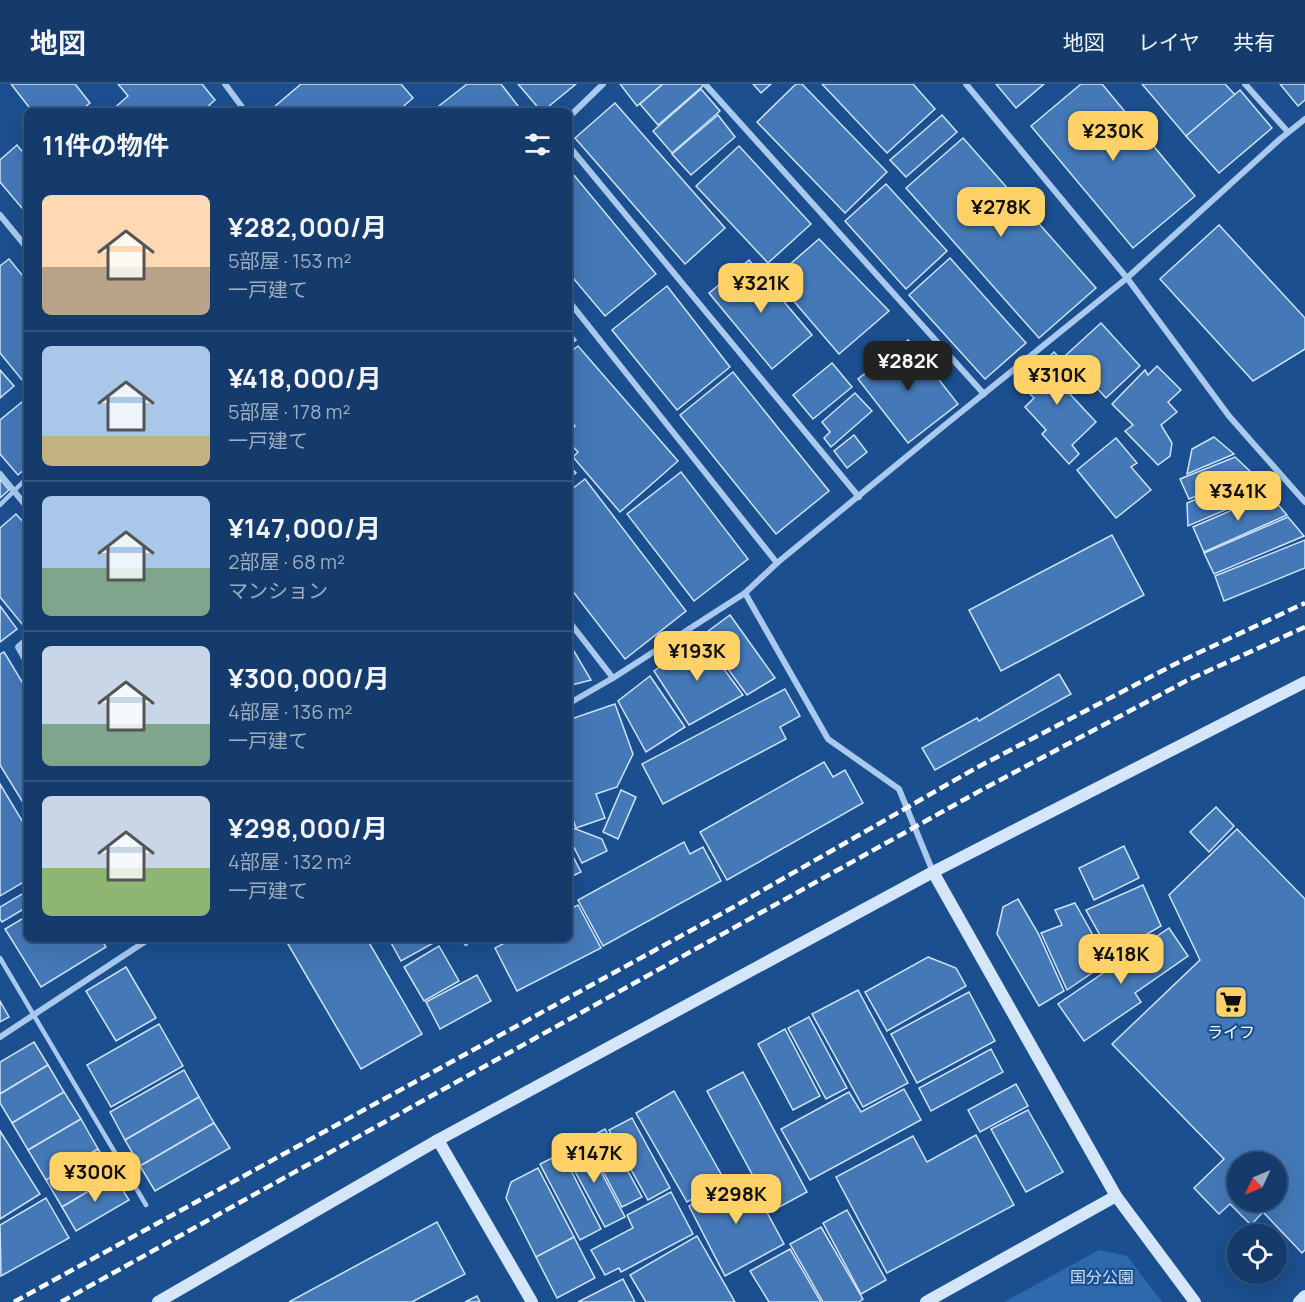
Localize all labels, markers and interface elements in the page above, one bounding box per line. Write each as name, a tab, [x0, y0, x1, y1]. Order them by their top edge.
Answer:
text: 地図	[30, 23, 86, 61]
text: 地図	[1063, 28, 1105, 56]
text: レイヤ	[1138, 28, 1200, 56]
text: 共有	[1233, 28, 1275, 56]
pin: ¥230K	[1071, 111, 1155, 162]
text: ¥230K	[1082, 117, 1144, 144]
text: 11件の物件	[42, 127, 169, 163]
icon: filters	[521, 128, 554, 161]
pin: ¥278K	[959, 187, 1043, 238]
text: ¥278K	[971, 193, 1031, 220]
text: ¥282,000/月	[228, 209, 387, 245]
icon: home	[90, 219, 162, 291]
text: 5部屋 · 153 m²	[228, 247, 351, 274]
pin: ¥321K	[719, 263, 803, 314]
text: ¥321K	[732, 269, 790, 296]
text: 一戸建て	[228, 276, 308, 303]
pin: ¥282K	[866, 341, 950, 392]
text: ¥282K	[877, 347, 939, 374]
pin: ¥310K	[1015, 355, 1099, 406]
text: ¥418,000/月	[228, 360, 382, 396]
text: ¥310K	[1028, 361, 1086, 388]
icon: home	[90, 370, 162, 442]
text: 5部屋 · 178 m²	[228, 398, 351, 425]
text: 一戸建て	[228, 427, 308, 454]
pin: ¥341K	[1196, 471, 1280, 522]
text: ¥341K	[1209, 477, 1267, 504]
text: ¥147,000/月	[228, 510, 381, 546]
icon: home	[90, 520, 162, 592]
text: 2部屋 · 68 m²	[228, 548, 345, 575]
text: マンション	[228, 577, 328, 604]
pin: ¥193K	[655, 631, 739, 682]
text: ¥193K	[668, 637, 726, 664]
text: ¥300,000/月	[228, 660, 390, 696]
icon: home	[90, 670, 162, 742]
text: 4部屋 · 136 m²	[228, 698, 353, 725]
text: 一戸建て	[228, 727, 308, 754]
text: ¥298,000/月	[228, 810, 388, 846]
icon: home	[90, 820, 162, 892]
text: 4部屋 · 132 m²	[228, 848, 352, 875]
text: 一戸建て	[228, 877, 308, 904]
pin: ¥418K	[1079, 934, 1163, 985]
text: ¥418K	[1093, 940, 1149, 967]
supermarket icon: ライフ	[1213, 984, 1249, 1020]
place label: ライフ	[1207, 1021, 1255, 1043]
pin: ¥147K	[552, 1133, 636, 1184]
text: ¥147K	[566, 1139, 622, 1166]
pin: ¥300K	[53, 1152, 137, 1203]
north arrow	[1227, 1152, 1287, 1212]
map controls	[1227, 1152, 1287, 1284]
text: ¥300K	[63, 1158, 127, 1185]
pin: ¥298K	[694, 1174, 778, 1225]
text: ¥298K	[705, 1180, 767, 1207]
button: locate	[1227, 1224, 1287, 1284]
park label: 国分公園	[1070, 1266, 1134, 1288]

